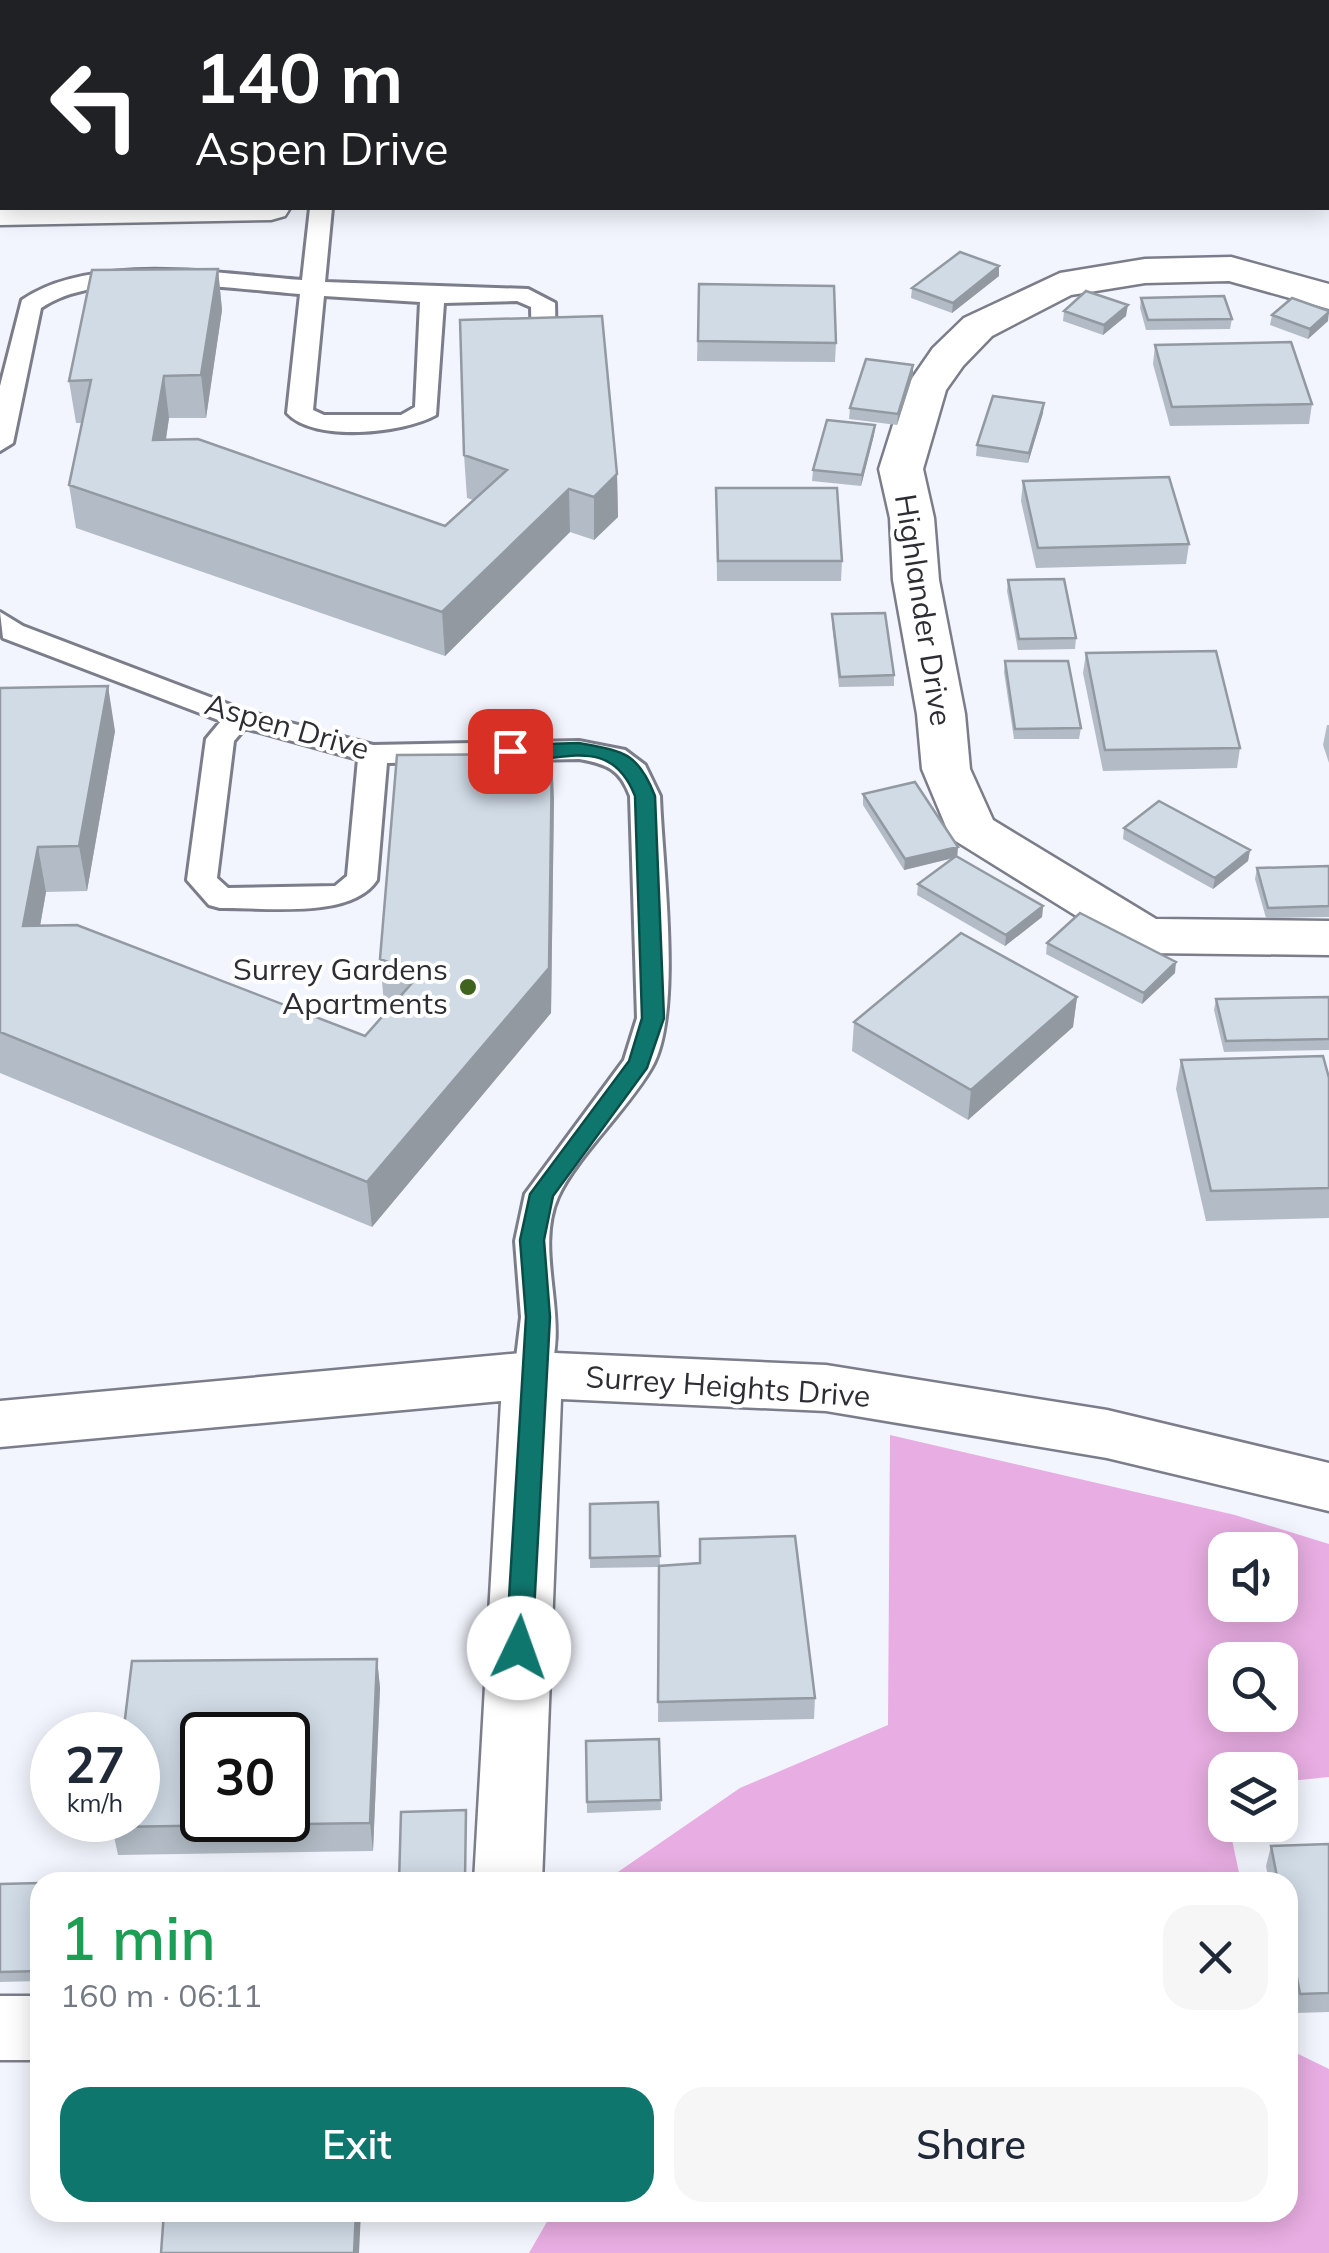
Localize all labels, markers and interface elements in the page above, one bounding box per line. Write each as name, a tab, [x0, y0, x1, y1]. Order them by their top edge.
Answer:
text: 140 m	[195, 33, 403, 121]
icon: left	[30, 40, 160, 170]
text: Aspen Drive	[195, 120, 448, 176]
street label: Highlander Drive	[887, 491, 961, 728]
street label: Aspen Drive	[201, 684, 374, 768]
pin	[468, 709, 553, 794]
icon: arrive	[483, 724, 538, 779]
place label: Surrey Gardens Apartments	[233, 950, 448, 1022]
marker: Surrey Gardens Apartments	[457, 976, 479, 998]
street label: Surrey Heights Drive	[584, 1357, 872, 1415]
map controls	[1208, 1532, 1298, 1842]
button: sound	[1208, 1532, 1298, 1622]
position arrow	[467, 1596, 571, 1700]
button: search	[1208, 1642, 1298, 1732]
speed limit sign: 30	[180, 1712, 310, 1842]
text: 27	[65, 1733, 125, 1796]
button: layers	[1208, 1752, 1298, 1842]
text: km/h	[67, 1787, 123, 1818]
text: 1 min	[60, 1900, 216, 1975]
button: close	[1163, 1905, 1268, 2010]
text: 160 m · 06:11	[60, 1975, 262, 2015]
button: Exit	[60, 2087, 654, 2202]
button: Share	[674, 2087, 1268, 2202]

